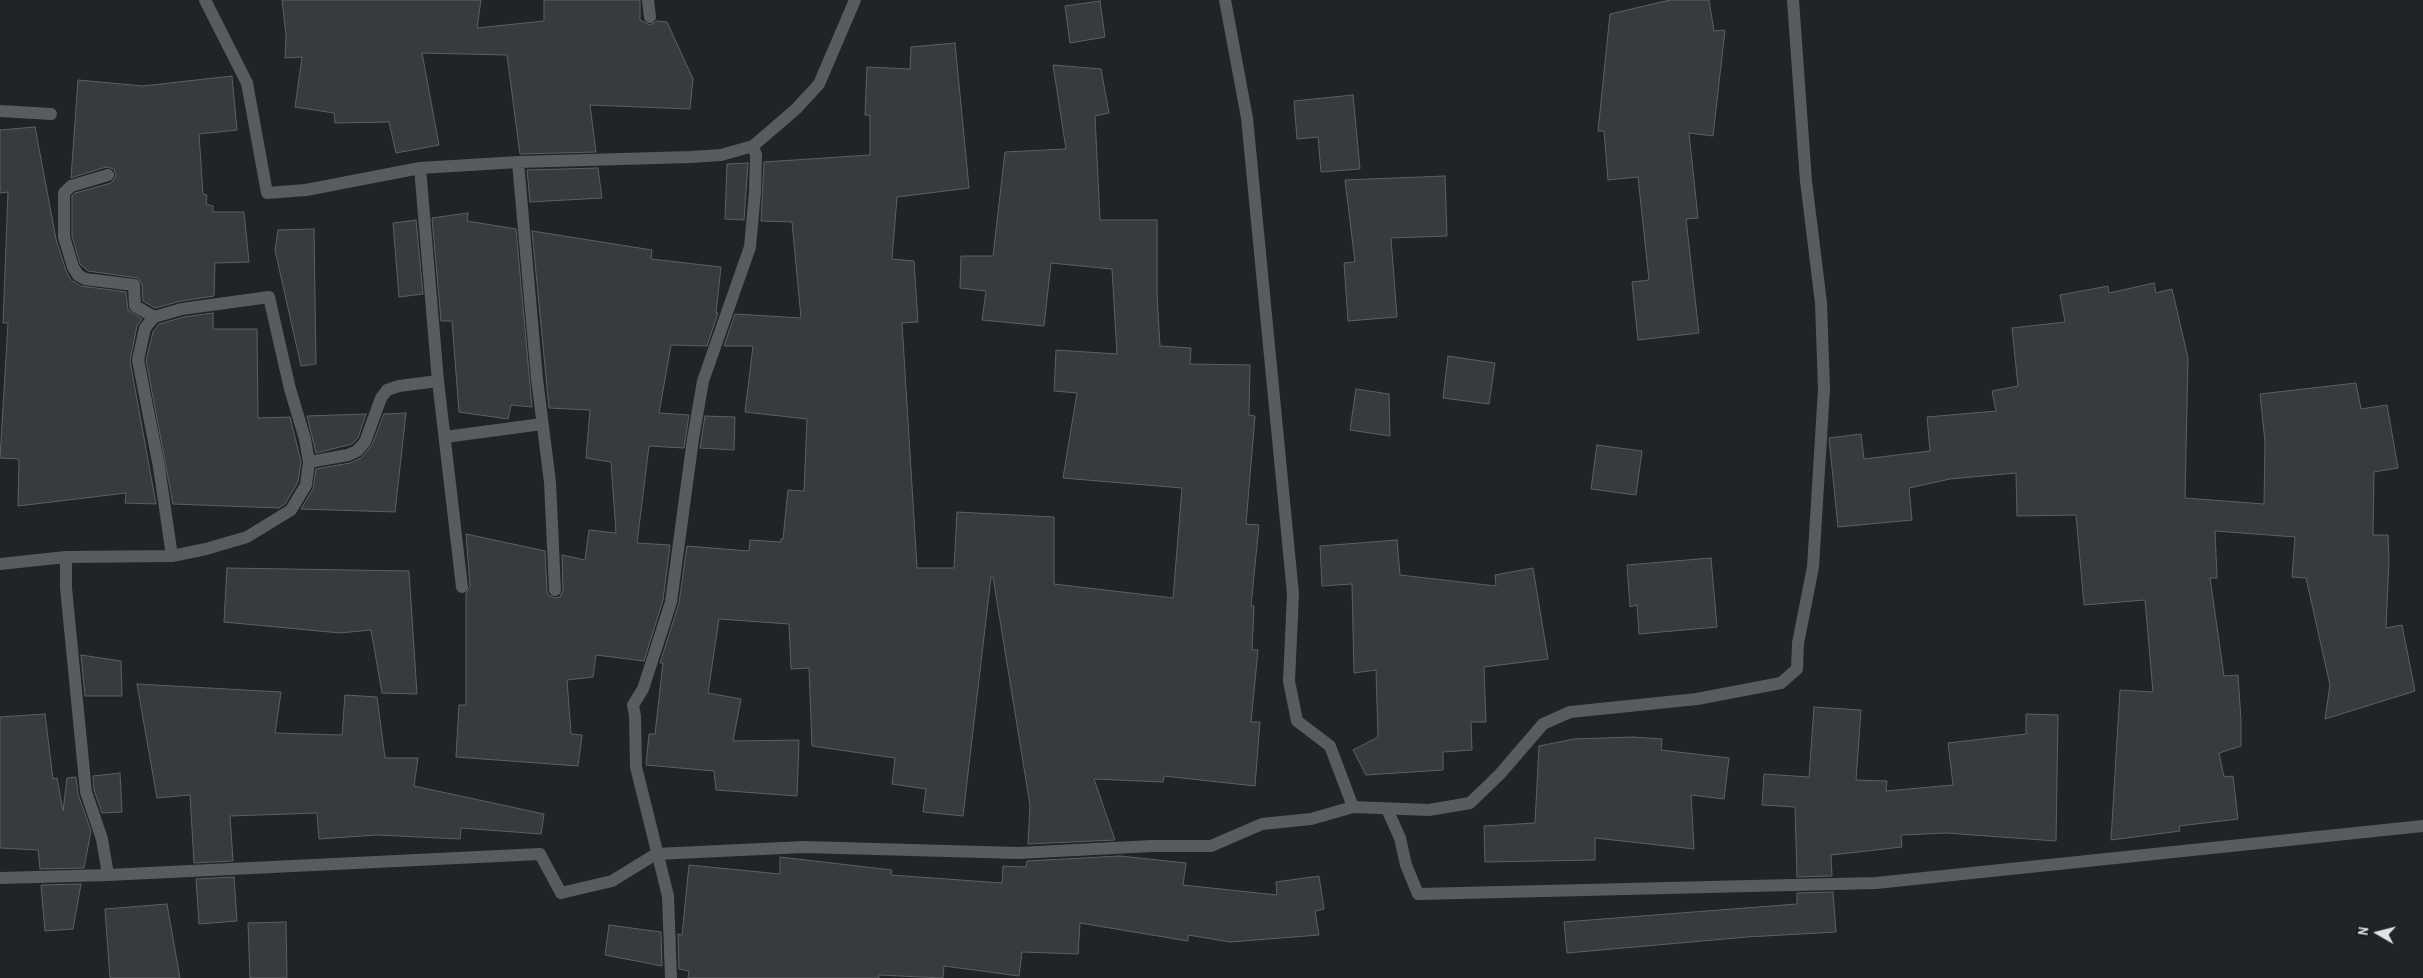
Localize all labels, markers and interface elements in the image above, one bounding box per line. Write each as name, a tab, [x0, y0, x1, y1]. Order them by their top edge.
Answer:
north arrow	[2353, 908, 2403, 958]
text: N	[2354, 926, 2373, 936]

